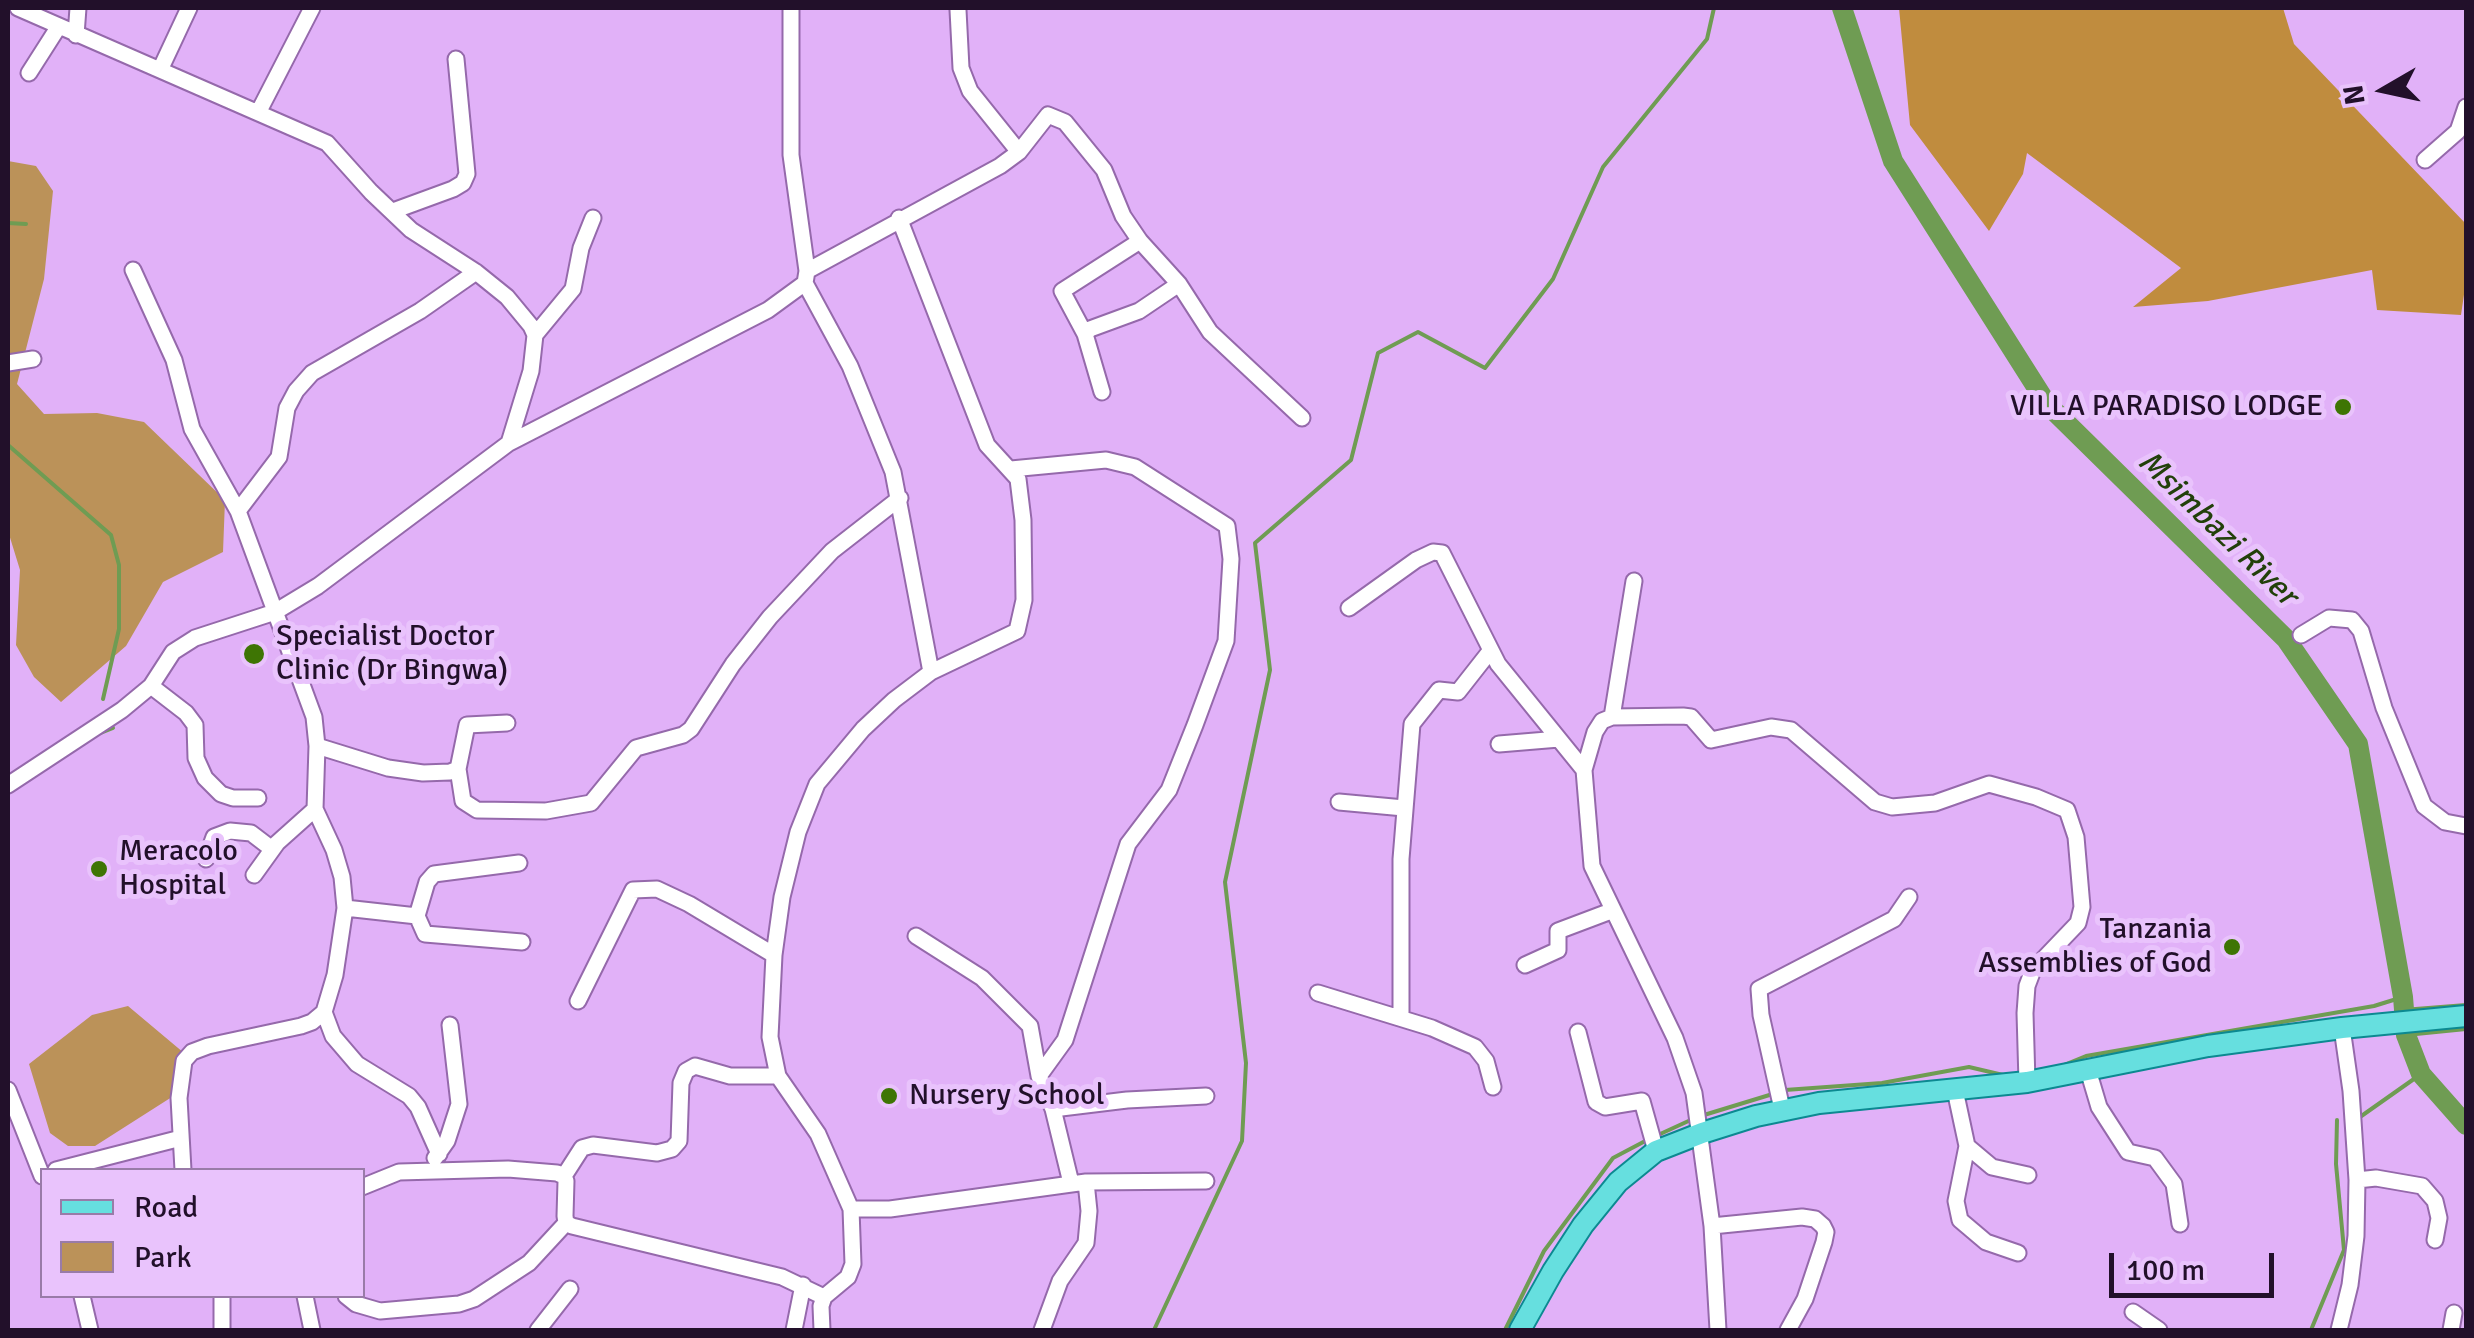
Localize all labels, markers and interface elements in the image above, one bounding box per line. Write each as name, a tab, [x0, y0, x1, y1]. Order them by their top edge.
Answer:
north arrow	[2334, 40, 2434, 140]
text: N	[2336, 82, 2373, 107]
place label: VILLA PARADISO LODGE	[2010, 389, 2323, 425]
marker: VILLA PARADISO LODGE	[2332, 396, 2354, 418]
water label: Msimbazi River	[2129, 443, 2305, 615]
place label: Specialist Doctor Clinic (Dr Bingwa)	[276, 619, 508, 690]
marker: Specialist Doctor Clinic (Dr Bingwa)	[241, 641, 267, 667]
place label: Meracolo Hospital	[119, 834, 238, 904]
marker: Meracolo Hospital	[88, 858, 110, 880]
place label: Tanzania Assemblies of God	[1978, 912, 2212, 982]
marker: Tanzania Assemblies of God	[2221, 936, 2243, 958]
place label: Nursery School	[909, 1078, 1105, 1114]
marker: Nursery School	[878, 1085, 900, 1107]
legend	[40, 1168, 365, 1298]
text: Road	[134, 1189, 198, 1226]
scale bar	[2114, 1233, 2279, 1295]
text: Park	[134, 1239, 192, 1276]
text: 100 m	[2126, 1252, 2205, 1289]

